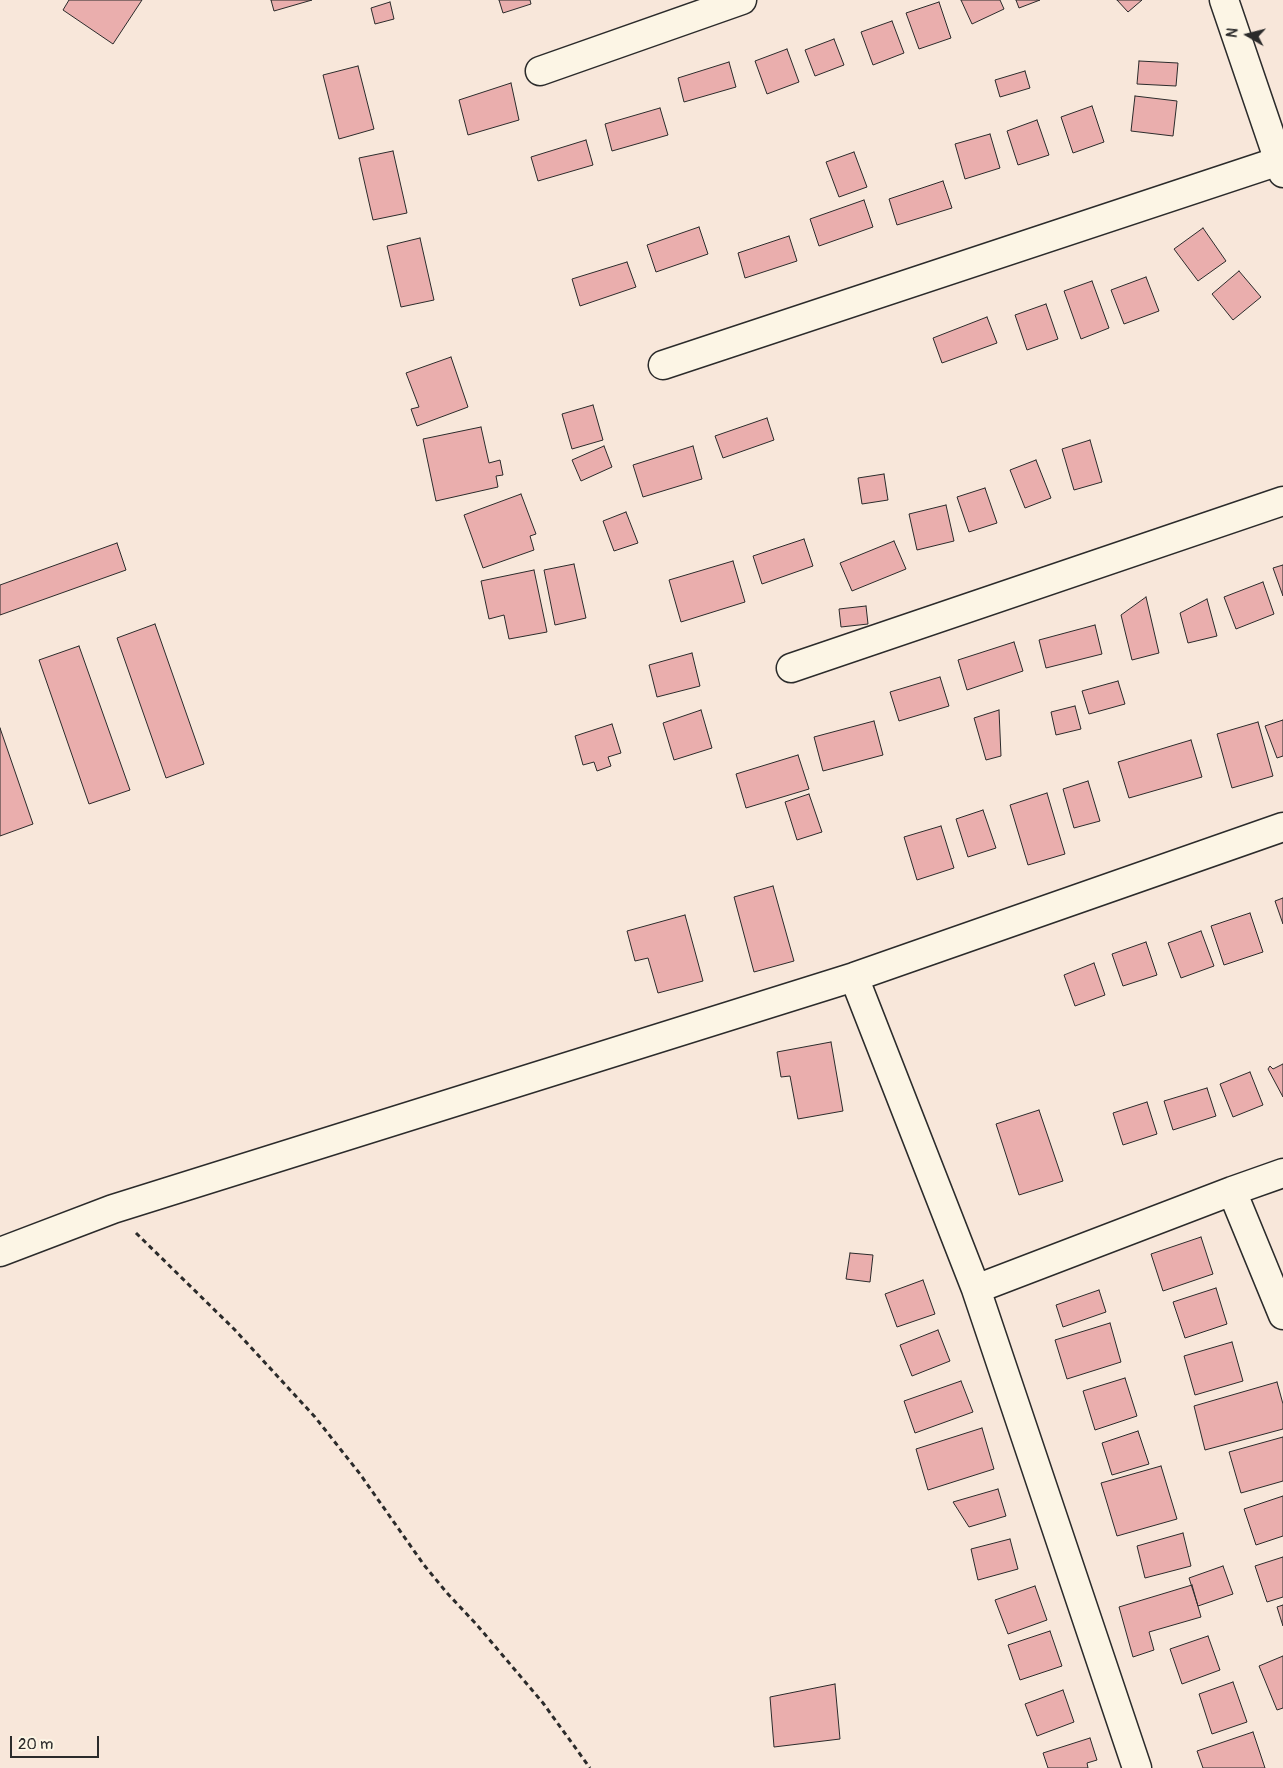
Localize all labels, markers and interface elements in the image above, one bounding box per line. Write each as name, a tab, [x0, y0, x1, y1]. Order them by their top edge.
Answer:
north arrow	[1223, 10, 1273, 60]
text: N	[1224, 27, 1242, 39]
scale bar	[12, 1726, 101, 1758]
text: 20 m	[18, 1735, 53, 1754]

